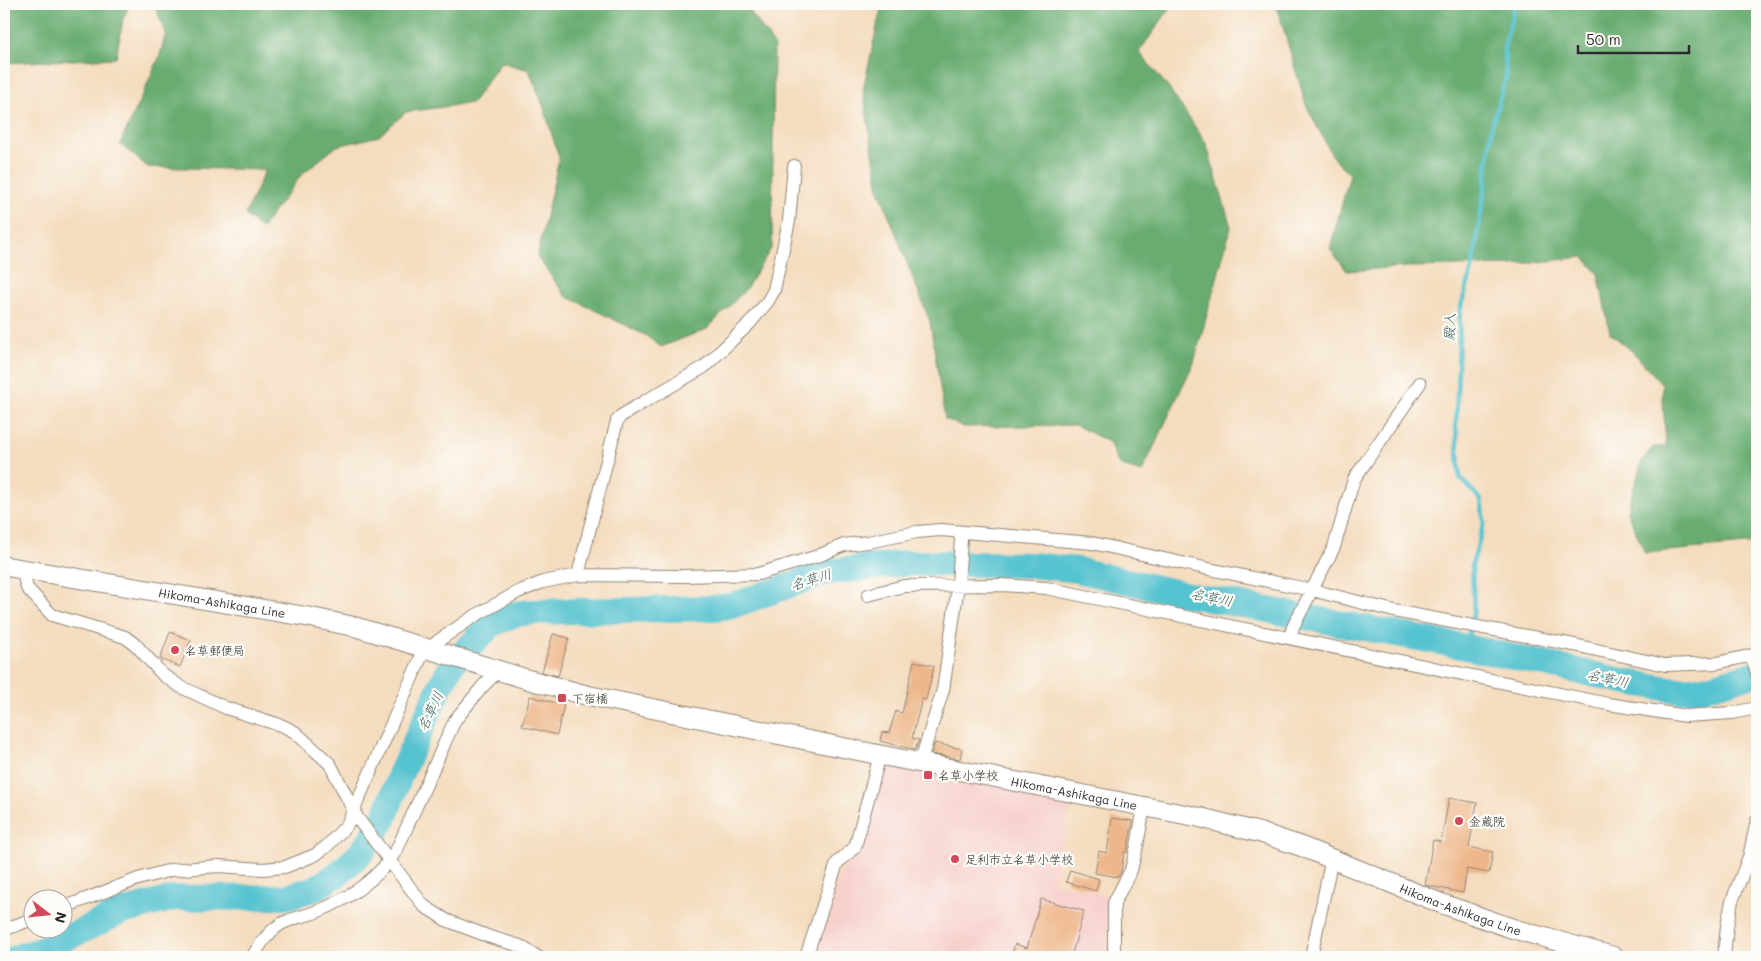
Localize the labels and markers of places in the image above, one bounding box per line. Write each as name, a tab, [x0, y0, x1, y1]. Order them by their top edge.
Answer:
place label: 名草郵便局	[185, 642, 245, 658]
marker: 名草郵便局	[169, 644, 181, 656]
place label: 下宿橋	[572, 690, 608, 706]
marker: 下宿橋	[556, 692, 568, 704]
place label: 名草小学校	[938, 767, 998, 783]
marker: 名草小学校	[922, 769, 934, 781]
place label: 金蔵院	[1469, 813, 1505, 829]
marker: 金蔵院	[1453, 815, 1465, 827]
place label: 足利市立名草小学校	[965, 851, 1073, 867]
marker: 足利市立名草小学校	[949, 853, 961, 865]

